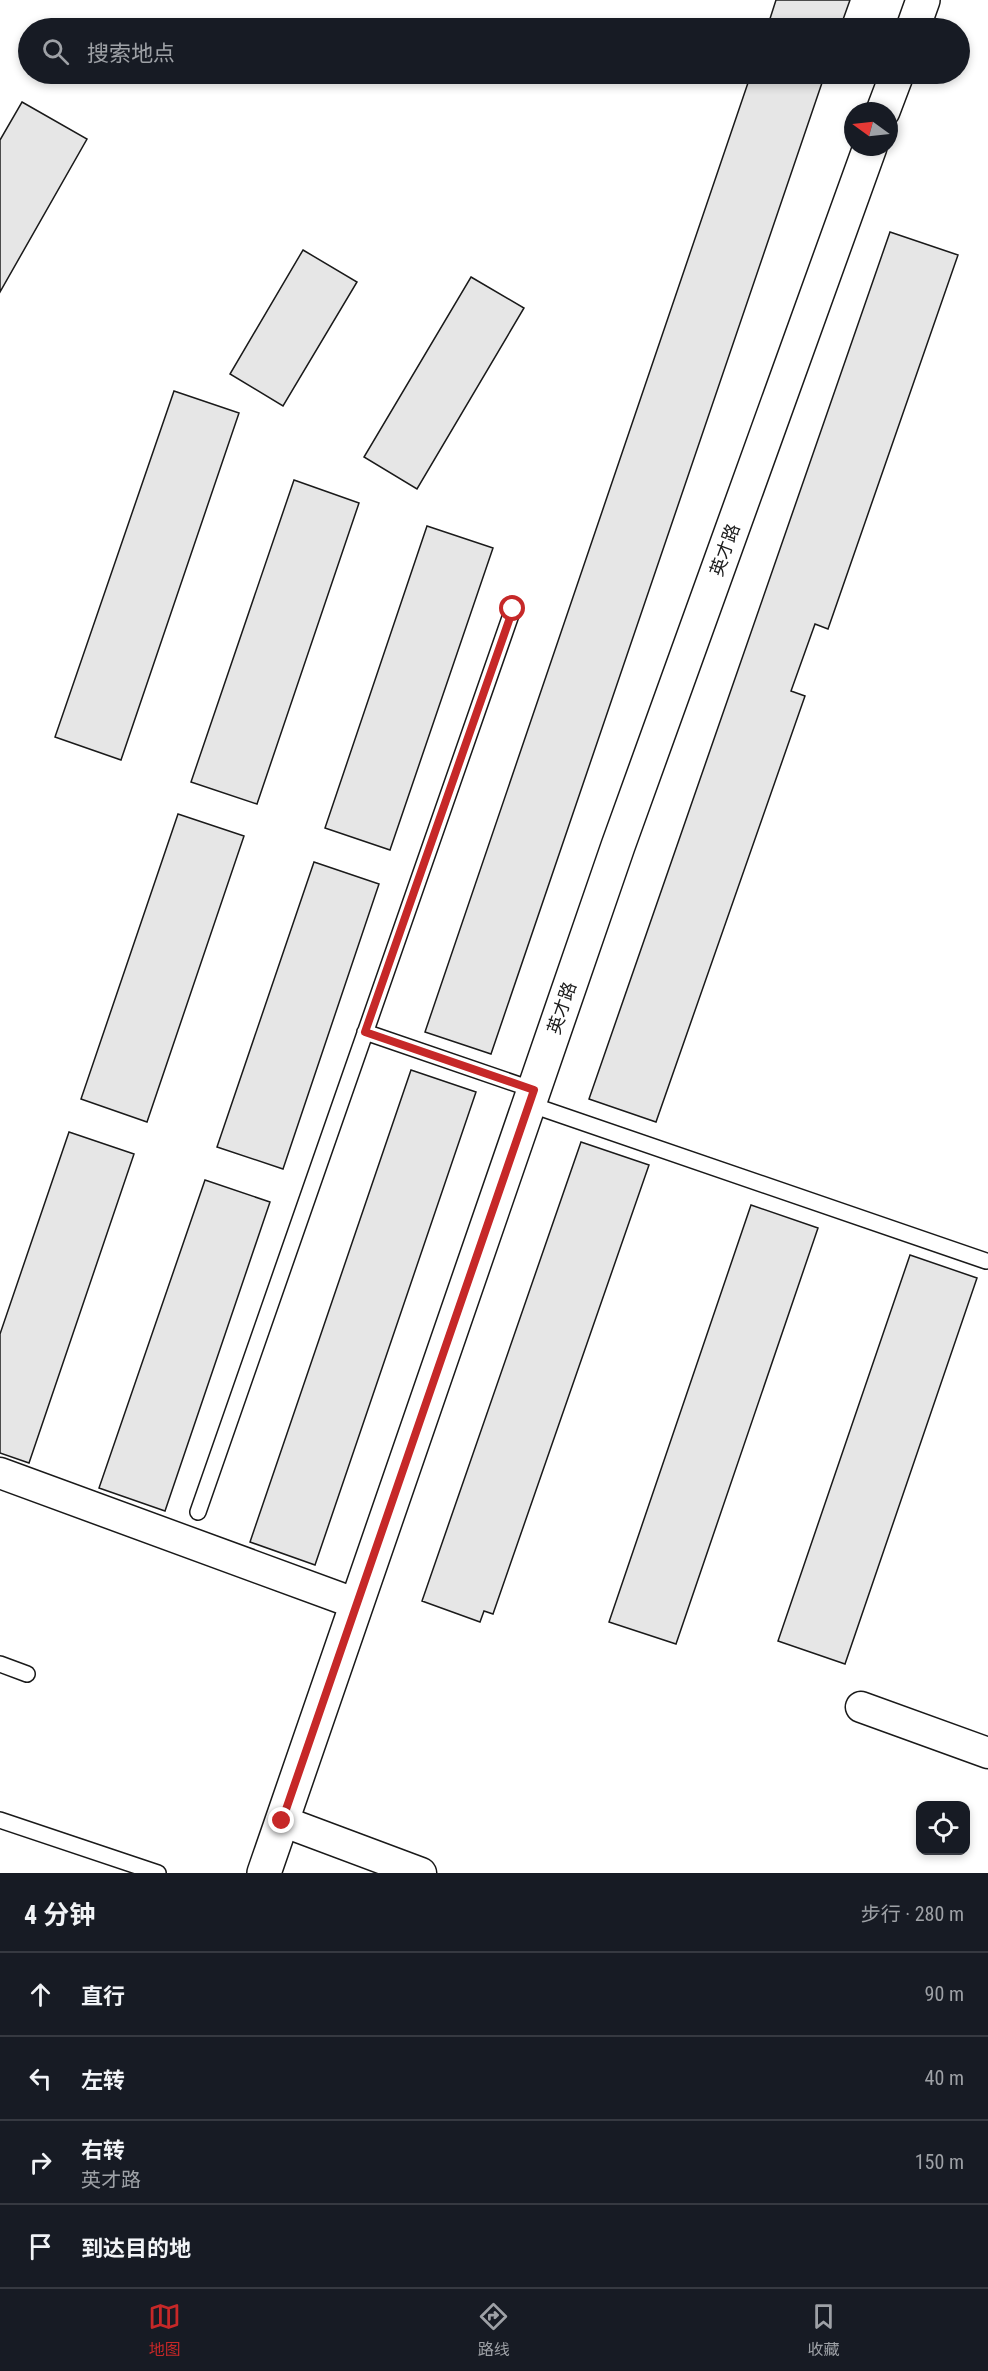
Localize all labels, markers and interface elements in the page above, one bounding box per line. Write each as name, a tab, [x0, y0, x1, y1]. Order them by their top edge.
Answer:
search box	[18, 18, 970, 84]
icon: search	[39, 35, 72, 68]
text: 搜索地点	[87, 41, 175, 66]
north arrow	[844, 102, 898, 156]
street label: 英才路	[705, 521, 744, 579]
route start	[499, 595, 525, 621]
street label: 英才路	[543, 979, 580, 1037]
map controls	[916, 1801, 970, 1855]
button: locate	[916, 1801, 970, 1855]
route end	[268, 1807, 294, 1833]
text: 4 分钟	[24, 1900, 95, 1930]
text: 步行 · 280 m	[861, 1902, 964, 1926]
icon: ahead	[24, 1978, 57, 2011]
text: 90 m	[925, 1982, 964, 2006]
text: 直行	[81, 1984, 125, 2009]
icon: left	[24, 2062, 57, 2095]
text: 40 m	[925, 2066, 964, 2090]
text: 左转	[81, 2068, 125, 2093]
text: 右转	[81, 2138, 125, 2163]
icon: right	[24, 2146, 57, 2179]
text: 150 m	[915, 2150, 964, 2174]
text: 英才路	[81, 2168, 141, 2192]
icon: arrive	[24, 2230, 57, 2263]
text: 到达目的地	[81, 2236, 191, 2261]
tab: 地图	[148, 2300, 181, 2360]
tab: 路线	[477, 2300, 510, 2360]
tab: 收藏	[807, 2300, 840, 2360]

